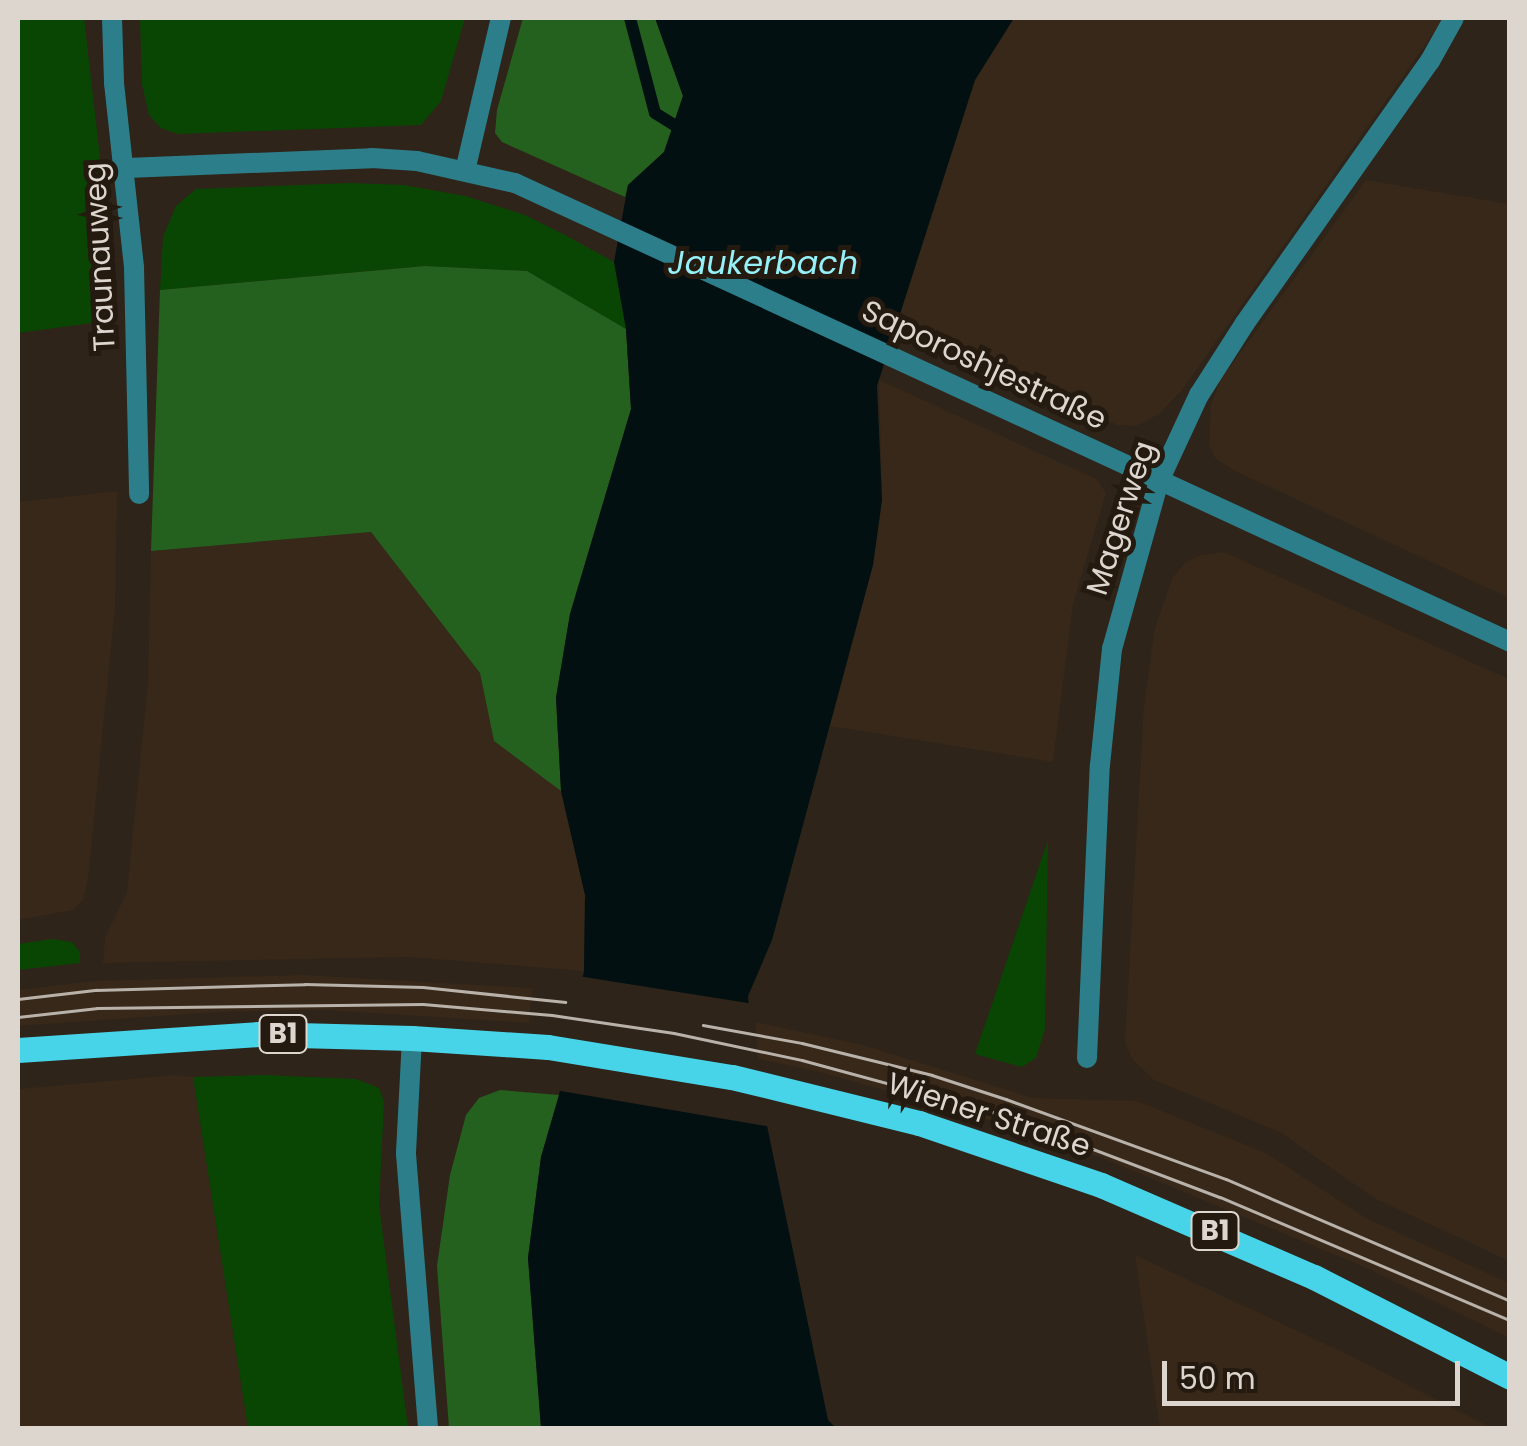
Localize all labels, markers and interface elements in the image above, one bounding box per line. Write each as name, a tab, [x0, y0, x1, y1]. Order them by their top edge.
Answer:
street label: Traunauweg	[77, 162, 123, 352]
water label: Jaukerbach	[668, 244, 858, 282]
street label: Saporoshjestraße	[856, 293, 1112, 437]
street label: Magerweg	[1079, 437, 1163, 599]
road number: B1	[258, 1011, 308, 1057]
street label: Wiener Straße	[883, 1065, 1095, 1165]
road number: B1	[1190, 1208, 1240, 1254]
scale bar	[1167, 1341, 1464, 1403]
text: 50 m	[1179, 1357, 1256, 1400]

